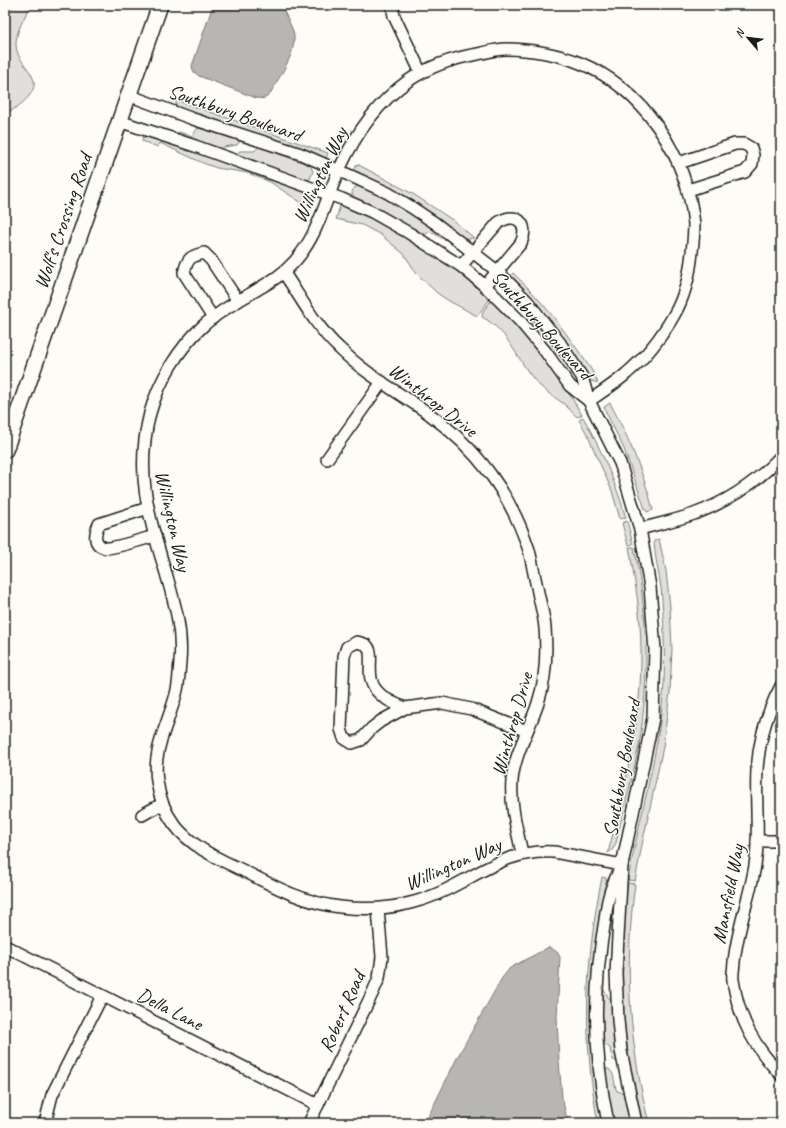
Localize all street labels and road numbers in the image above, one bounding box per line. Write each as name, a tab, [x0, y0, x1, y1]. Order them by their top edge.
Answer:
street label: Southbury Boulevard	[165, 78, 308, 149]
street label: Willington Way	[287, 121, 354, 227]
street label: Wolf's Crossing Road	[28, 147, 99, 292]
street label: Southbury Boulevard	[486, 265, 600, 388]
street label: Winthrop Drive	[384, 358, 484, 443]
street label: Willington Way	[149, 468, 197, 576]
street label: Winthrop Drive	[485, 668, 539, 778]
street label: Southbury Boulevard	[598, 694, 647, 839]
street label: Willington Way	[401, 831, 507, 896]
street label: Mansfield Way	[706, 841, 750, 946]
street label: Robert Road	[313, 965, 372, 1056]
street label: Della Lane	[133, 982, 208, 1037]

